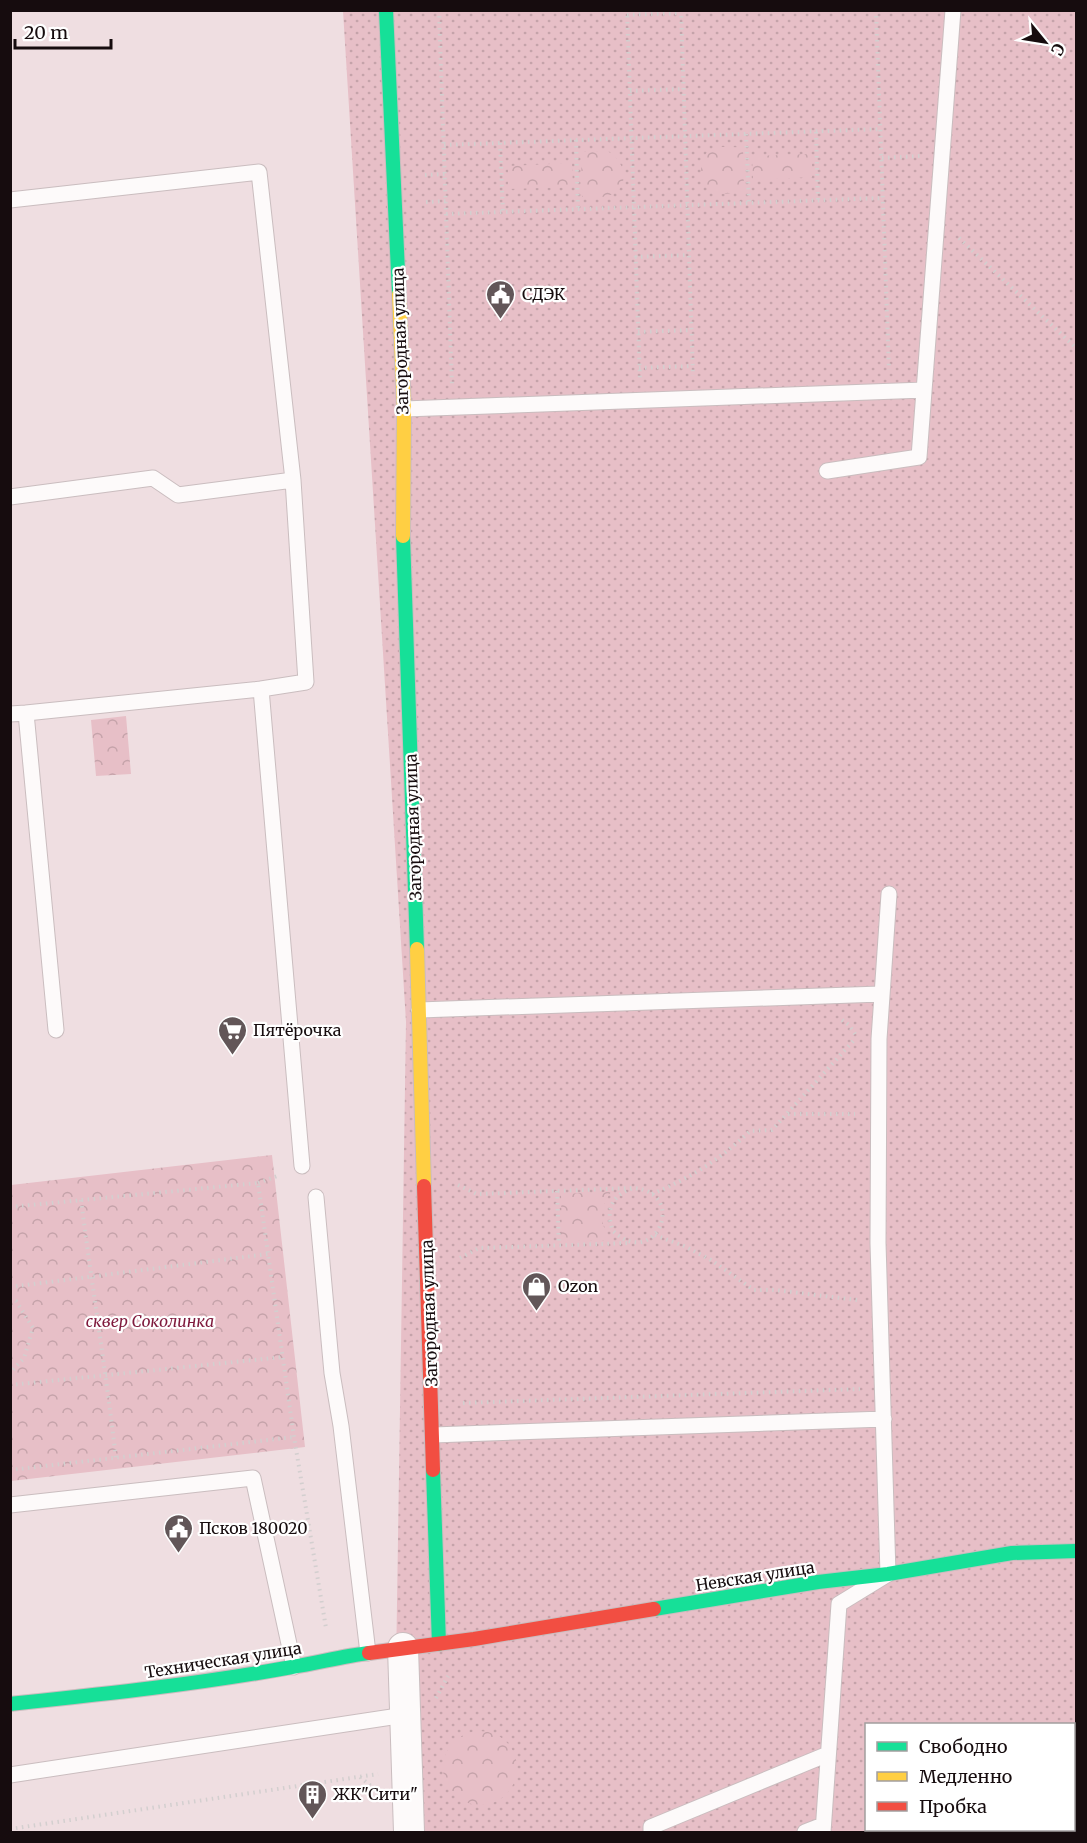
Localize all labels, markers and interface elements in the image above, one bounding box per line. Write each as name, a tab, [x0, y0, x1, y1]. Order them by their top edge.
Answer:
scale bar	[15, 12, 111, 50]
north arrow	[1015, 12, 1075, 72]
text: 20 m	[24, 21, 68, 44]
text: С	[1047, 40, 1069, 59]
street label: Загородная улица	[387, 267, 413, 415]
public building icon: СДЭК	[485, 278, 517, 320]
place label: СДЭК	[522, 284, 566, 304]
street label: Загородная улица	[400, 753, 426, 901]
supermarket icon: Пятёрочка	[216, 1014, 248, 1056]
place label: Пятёрочка	[253, 1020, 342, 1040]
street label: Загородная улица	[416, 1239, 442, 1387]
shop icon: Ozon	[521, 1270, 553, 1312]
place label: Ozon	[558, 1276, 598, 1296]
park label: сквер Соколинка	[86, 1311, 214, 1331]
public building icon: Псков 180020	[162, 1512, 194, 1554]
place label: Псков 180020	[199, 1518, 308, 1538]
street label: Невская улица	[694, 1557, 816, 1595]
street label: Техническая улица	[143, 1638, 303, 1682]
legend	[865, 1723, 1075, 1831]
text: Свободно	[919, 1735, 1007, 1758]
text: Медленно	[919, 1765, 1012, 1788]
building icon: ЖК"Сити"	[296, 1778, 328, 1820]
place label: ЖК"Сити"	[333, 1784, 418, 1804]
text: Пробка	[919, 1795, 987, 1818]

